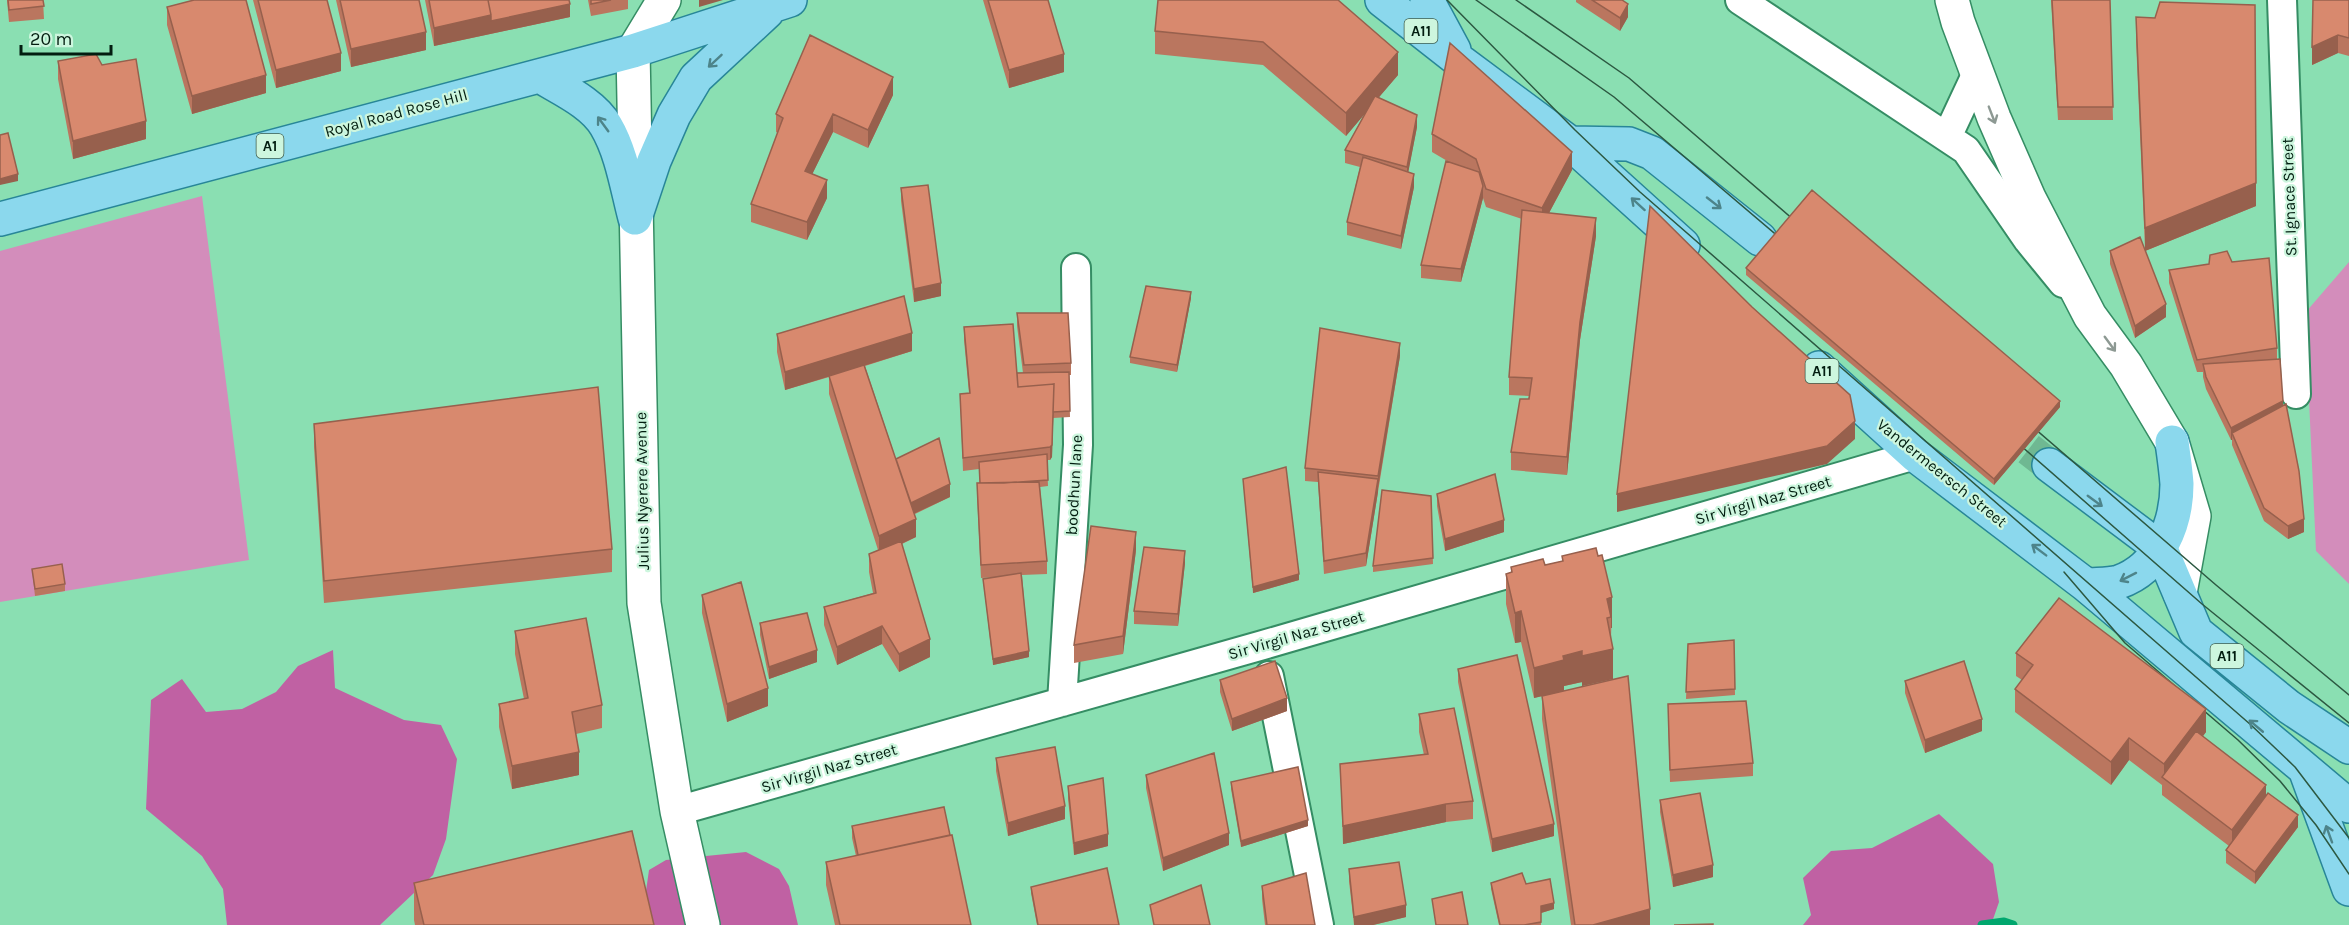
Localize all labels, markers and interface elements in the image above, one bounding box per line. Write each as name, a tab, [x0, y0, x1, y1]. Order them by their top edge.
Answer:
scale bar	[21, 18, 111, 56]
road number: A11	[1404, 19, 1438, 43]
text: 20 m	[30, 28, 72, 50]
one-way arrow	[707, 53, 722, 68]
street label: Royal Road Rose Hill	[322, 85, 470, 141]
one-way arrow	[1988, 105, 1999, 123]
one-way arrow	[597, 117, 609, 133]
road number: A1	[256, 134, 284, 158]
street label: St. Ignace Street	[2277, 137, 2301, 257]
one-way arrow	[1630, 196, 1645, 211]
one-way arrow	[1706, 196, 1722, 209]
one-way arrow	[2104, 335, 2116, 351]
road number: A11	[1806, 359, 1838, 383]
street label: Julius Nyerere Avenue	[631, 412, 653, 570]
street label: Vandermeersch Street	[1873, 415, 2011, 531]
street label: boodhun lane	[1062, 434, 1086, 536]
street label: Sir Virgil Naz Street	[1693, 472, 1833, 528]
one-way arrow	[2087, 495, 2103, 507]
one-way arrow	[2032, 544, 2048, 556]
one-way arrow	[2120, 572, 2138, 583]
street label: Sir Virgil Naz Street	[1226, 607, 1366, 663]
road number: A11	[2210, 644, 2244, 668]
one-way arrow	[2248, 720, 2264, 733]
street label: Sir Virgil Naz Street	[759, 740, 899, 796]
one-way arrow	[2322, 825, 2333, 844]

